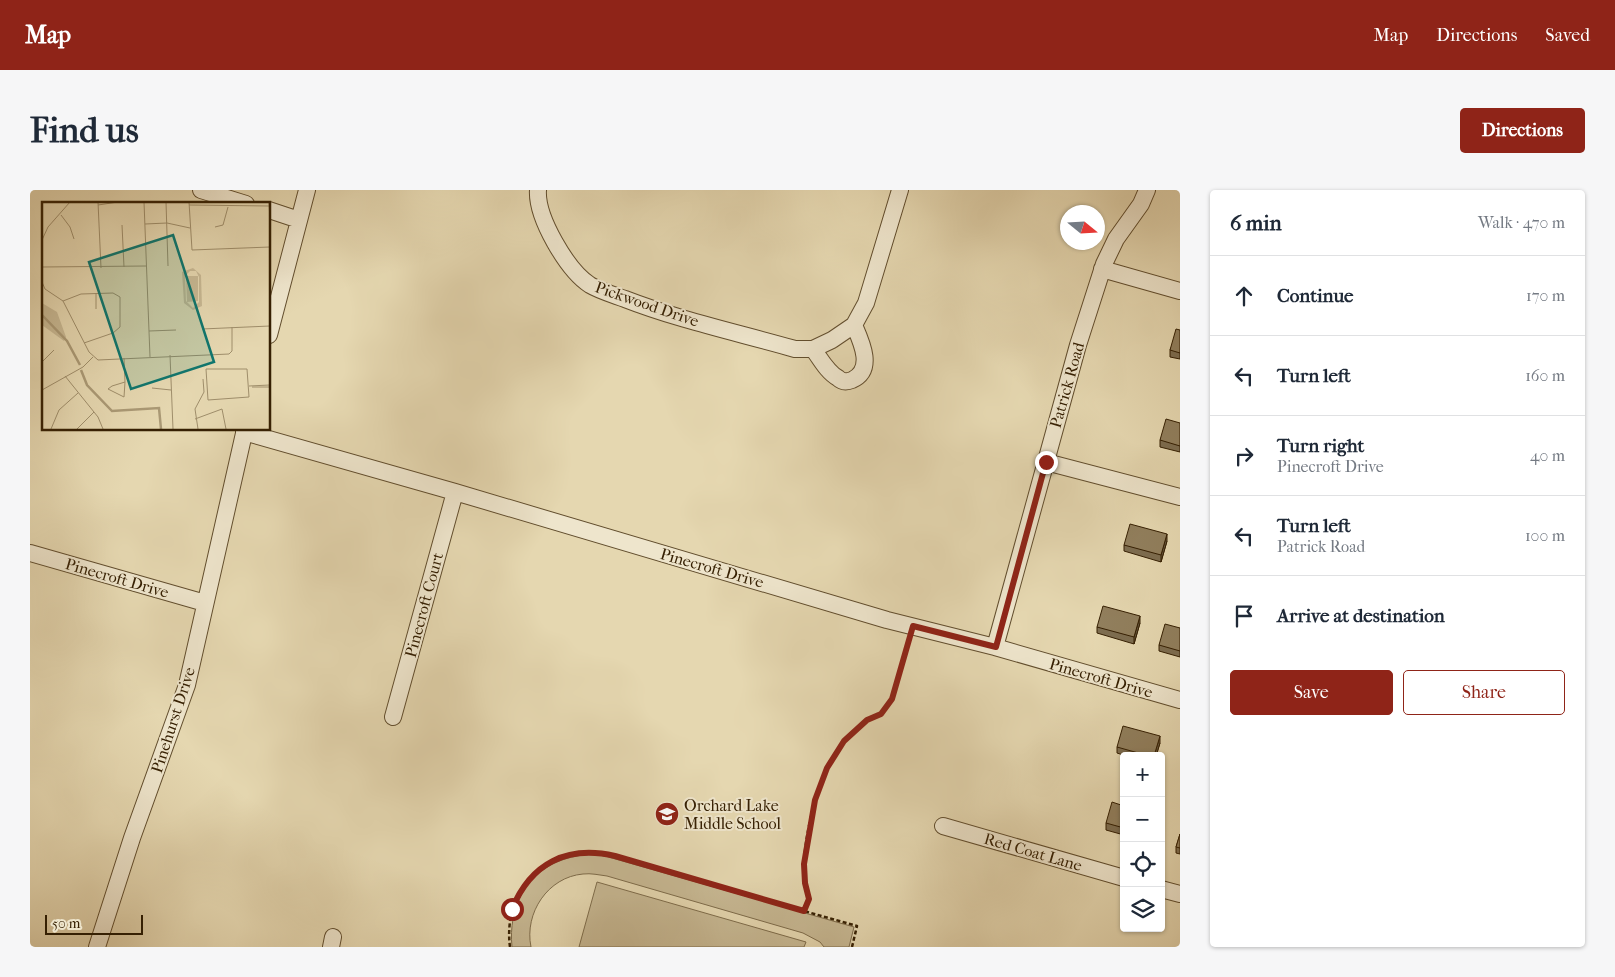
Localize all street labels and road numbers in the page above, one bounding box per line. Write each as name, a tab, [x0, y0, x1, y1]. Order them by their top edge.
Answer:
street label: Pickwood Drive	[593, 277, 701, 331]
street label: Patrick Road	[1046, 340, 1088, 430]
street label: Pinecroft Drive	[658, 544, 766, 592]
street label: Pinecroft Court	[401, 550, 447, 660]
street label: Pinecroft Drive	[63, 554, 171, 602]
street label: Pinecroft Drive	[1047, 654, 1155, 702]
street label: Pinehurst Drive	[147, 665, 199, 775]
street label: Red Coat Lane	[982, 829, 1084, 875]

